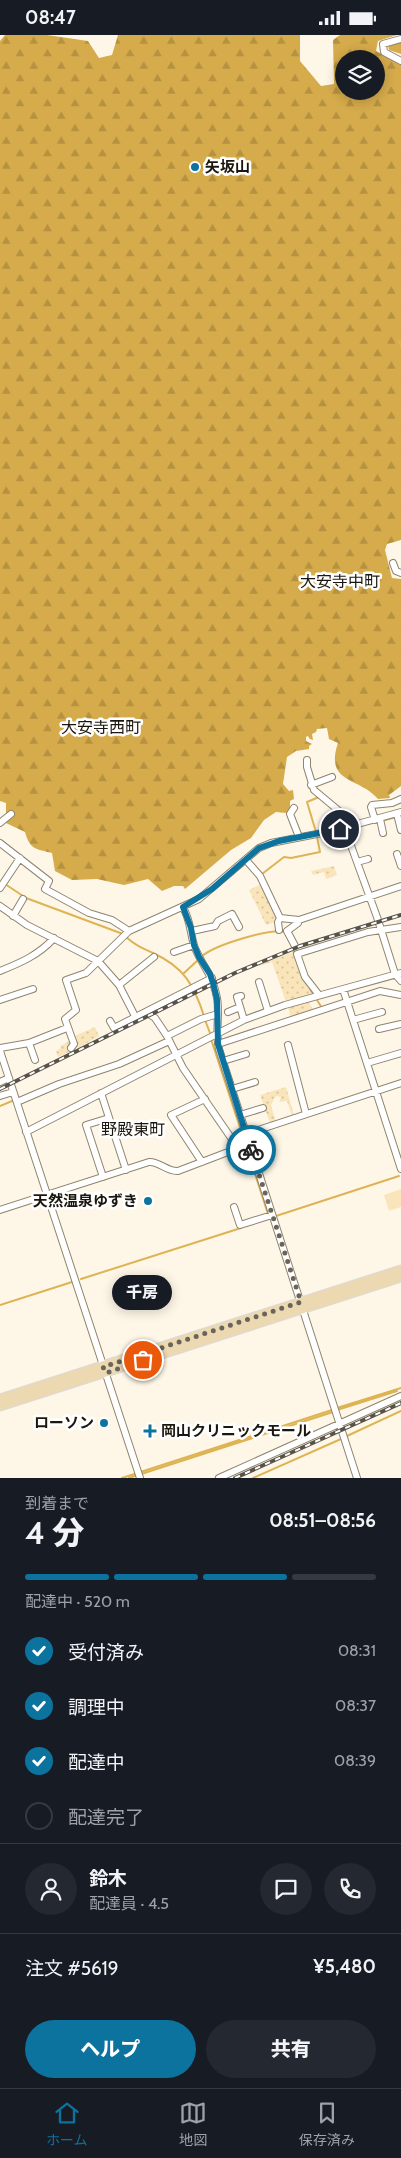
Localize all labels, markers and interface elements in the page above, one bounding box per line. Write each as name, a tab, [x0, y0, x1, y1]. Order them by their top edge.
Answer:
text: 08:47	[25, 6, 76, 29]
map controls	[335, 50, 385, 100]
button: layers	[335, 50, 385, 100]
place label: 矢坂山	[205, 158, 250, 176]
marker: 矢坂山	[189, 161, 201, 173]
district label: 大安寺中町	[300, 572, 380, 591]
district label: 大安寺西町	[61, 718, 141, 737]
pin	[319, 808, 361, 850]
icon: home	[326, 815, 354, 843]
district label: 野殿東町	[101, 1120, 165, 1139]
courier	[226, 1125, 276, 1175]
icon: bike	[237, 1136, 265, 1164]
place label: 天然温泉ゆずき	[33, 1192, 138, 1210]
marker: 天然温泉ゆずき	[142, 1195, 154, 1207]
callout: 千房	[113, 1275, 173, 1310]
text: 千房	[126, 1283, 158, 1302]
pin	[122, 1339, 164, 1381]
icon: bag	[129, 1346, 157, 1374]
place label: ローソン	[34, 1414, 94, 1432]
marker: ローソン	[98, 1417, 110, 1429]
place label: 岡山クリニックモール	[161, 1422, 311, 1440]
marker: 岡山クリニックモール	[143, 1424, 157, 1438]
text: 到着まで	[25, 1494, 89, 1513]
text: 08:51–08:56	[269, 1509, 376, 1532]
text: 4 分	[25, 1513, 84, 1552]
text: 配達中 · 520 m	[25, 1592, 130, 1611]
icon: check	[25, 1637, 53, 1665]
text: 受付済み	[68, 1641, 144, 1664]
text: 08:31	[338, 1641, 376, 1660]
icon: check	[25, 1692, 53, 1720]
text: 調理中	[68, 1696, 125, 1719]
text: 08:37	[335, 1696, 376, 1715]
icon: check	[25, 1747, 53, 1775]
text: 配達中	[68, 1751, 125, 1774]
text: 08:39	[334, 1751, 376, 1770]
text: 配達完了	[68, 1806, 144, 1829]
button: person	[25, 1863, 77, 1915]
button: chat	[260, 1863, 312, 1915]
button: phone	[324, 1863, 376, 1915]
text: 鈴木	[89, 1867, 127, 1890]
text: 配達員 · 4.5	[89, 1894, 169, 1913]
text: ¥5,480	[313, 1955, 376, 1978]
text: 注文 #5619	[25, 1957, 119, 1980]
button: ヘルプ	[25, 2020, 196, 2078]
button: 共有	[206, 2020, 376, 2078]
tab: ホーム	[46, 2099, 87, 2149]
tab: 地図	[179, 2099, 207, 2149]
tab: 保存済み	[299, 2099, 355, 2149]

